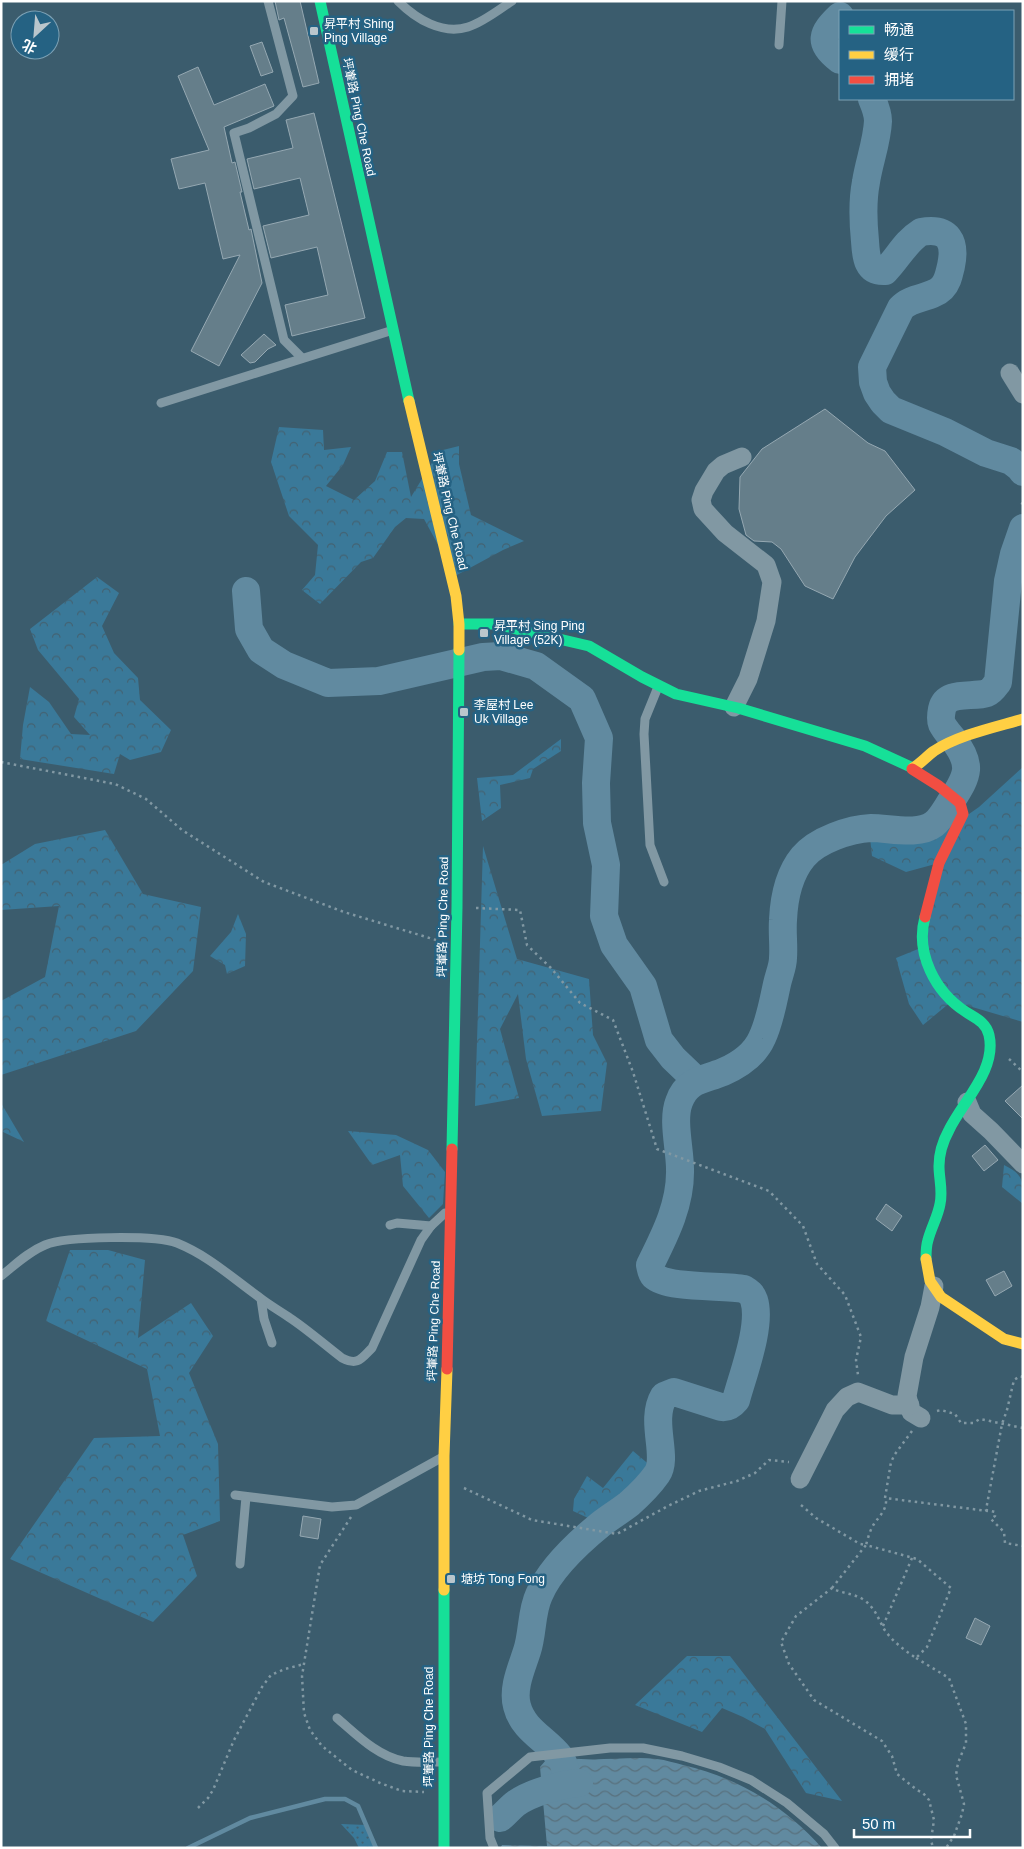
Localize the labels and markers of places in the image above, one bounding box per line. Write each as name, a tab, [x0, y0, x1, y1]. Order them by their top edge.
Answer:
place label: 昇平村 Shing Ping Village	[324, 17, 394, 45]
marker: 昇平村 Shing Ping Village	[308, 25, 320, 37]
place label: 昇平村 Sing Ping Village (52K)	[494, 619, 585, 647]
marker: 昇平村 Sing Ping Village (52K)	[478, 627, 490, 639]
place label: 李屋村 Lee Uk Village	[474, 698, 534, 726]
marker: 李屋村 Lee Uk Village	[458, 706, 470, 718]
place label: 塘坊 Tong Fong	[461, 1572, 545, 1586]
marker: 塘坊 Tong Fong	[445, 1573, 457, 1585]

